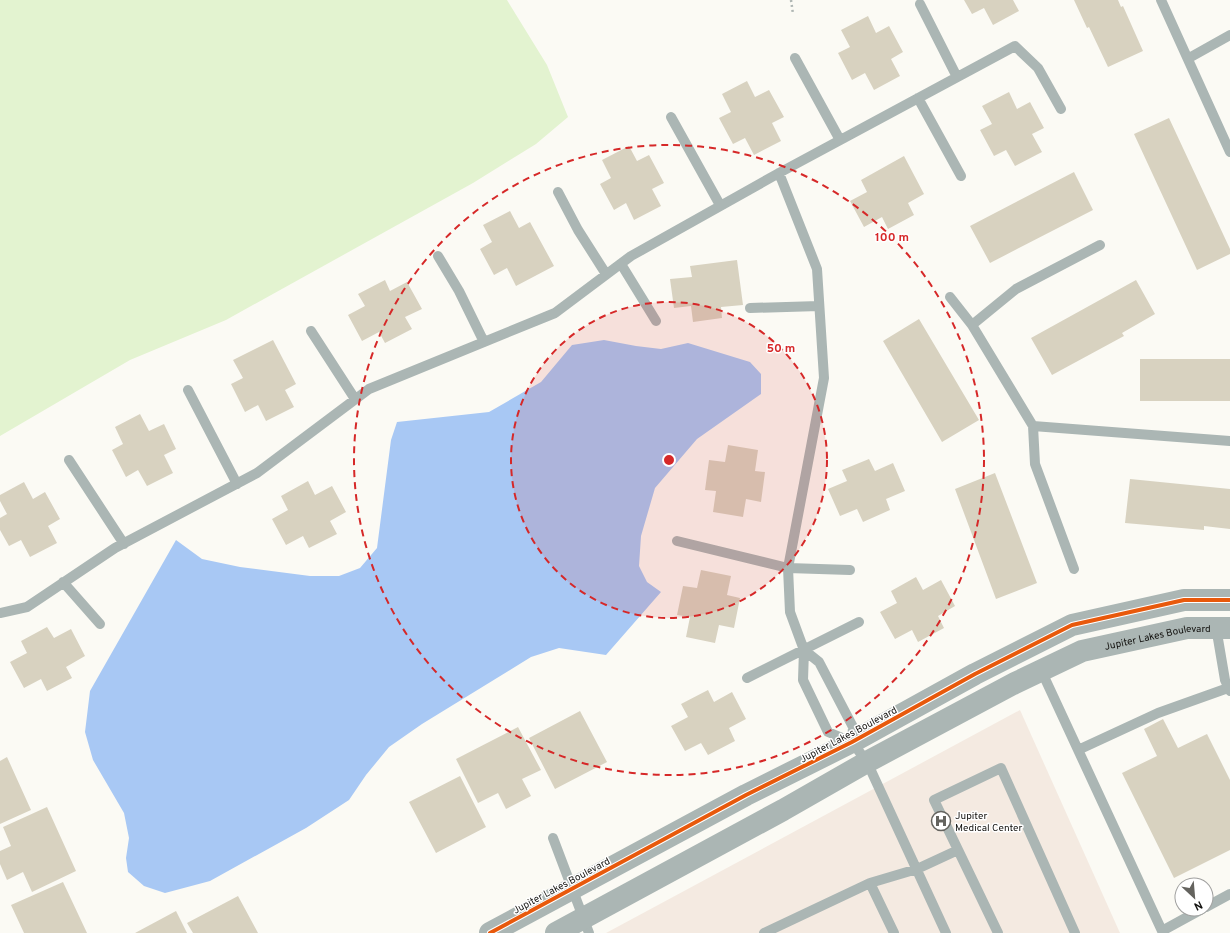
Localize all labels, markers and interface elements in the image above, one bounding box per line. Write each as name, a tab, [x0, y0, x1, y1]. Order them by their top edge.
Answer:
text: 100 m	[875, 230, 909, 246]
text: 50 m	[767, 341, 795, 357]
centre of rings	[662, 453, 676, 467]
street label: Jupiter Lakes Boulevard	[1103, 623, 1211, 654]
street label: Jupiter Lakes Boulevard	[798, 704, 900, 766]
hospital icon: Jupiter Medical Center	[930, 810, 952, 832]
place label: Jupiter Medical Center	[955, 810, 1023, 835]
street label: Jupiter Lakes Boulevard	[511, 855, 613, 917]
north arrow	[1174, 877, 1214, 917]
text: N	[1191, 897, 1205, 913]

